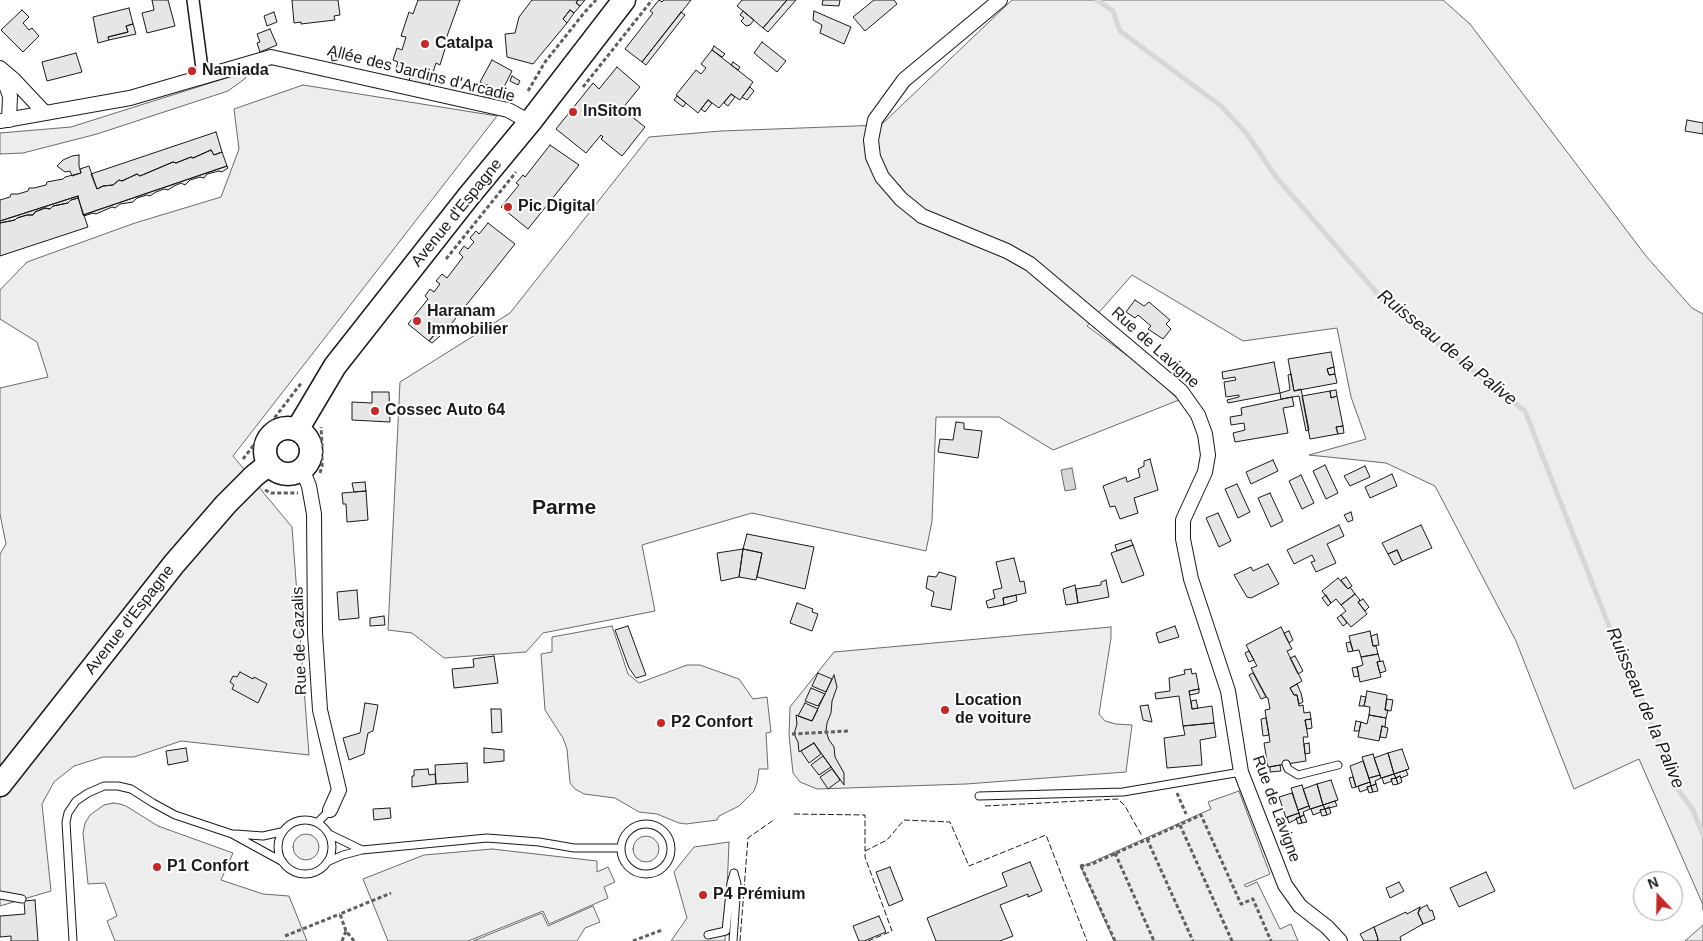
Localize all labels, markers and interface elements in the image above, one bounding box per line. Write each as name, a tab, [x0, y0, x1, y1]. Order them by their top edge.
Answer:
place label: Catalpa	[435, 34, 493, 54]
marker: Catalpa	[419, 38, 431, 50]
street label: Allée des Jardins d'Arcadie	[325, 41, 517, 107]
place label: Namiada	[202, 61, 269, 81]
marker: Namiada	[186, 65, 198, 77]
place label: InSitom	[583, 102, 642, 122]
marker: InSitom	[567, 106, 579, 118]
street label: Avenue d'Espagne	[408, 155, 506, 271]
place label: Pic Digital	[518, 197, 595, 217]
marker: Pic Digital	[502, 201, 514, 213]
water label: Ruisseau de la Palive	[1373, 285, 1521, 411]
place label: Haranam Immobilier	[427, 302, 508, 340]
street label: Rue de Lavigne	[1107, 303, 1203, 393]
marker: Haranam Immobilier	[411, 315, 423, 327]
place label: Cossec Auto 64	[385, 401, 505, 421]
marker: Cossec Auto 64	[369, 405, 381, 417]
district label: Parme	[532, 495, 596, 521]
street label: Avenue d'Espagne	[81, 561, 179, 679]
street label: Rue de Cazalis	[289, 586, 311, 696]
water label: Ruisseau de la Palive	[1601, 624, 1689, 792]
place label: Location de voiture	[955, 691, 1031, 729]
marker: Location de voiture	[939, 704, 951, 716]
place label: P2 Confort	[671, 713, 753, 733]
marker: P2 Confort	[655, 717, 667, 729]
street label: Rue de Lavigne	[1248, 753, 1304, 865]
place label: P1 Confort	[167, 857, 249, 877]
marker: P1 Confort	[151, 861, 163, 873]
north arrow	[1633, 871, 1683, 921]
text: N	[1645, 874, 1661, 892]
place label: P4 Prémium	[713, 885, 805, 905]
marker: P4 Prémium	[697, 889, 709, 901]

